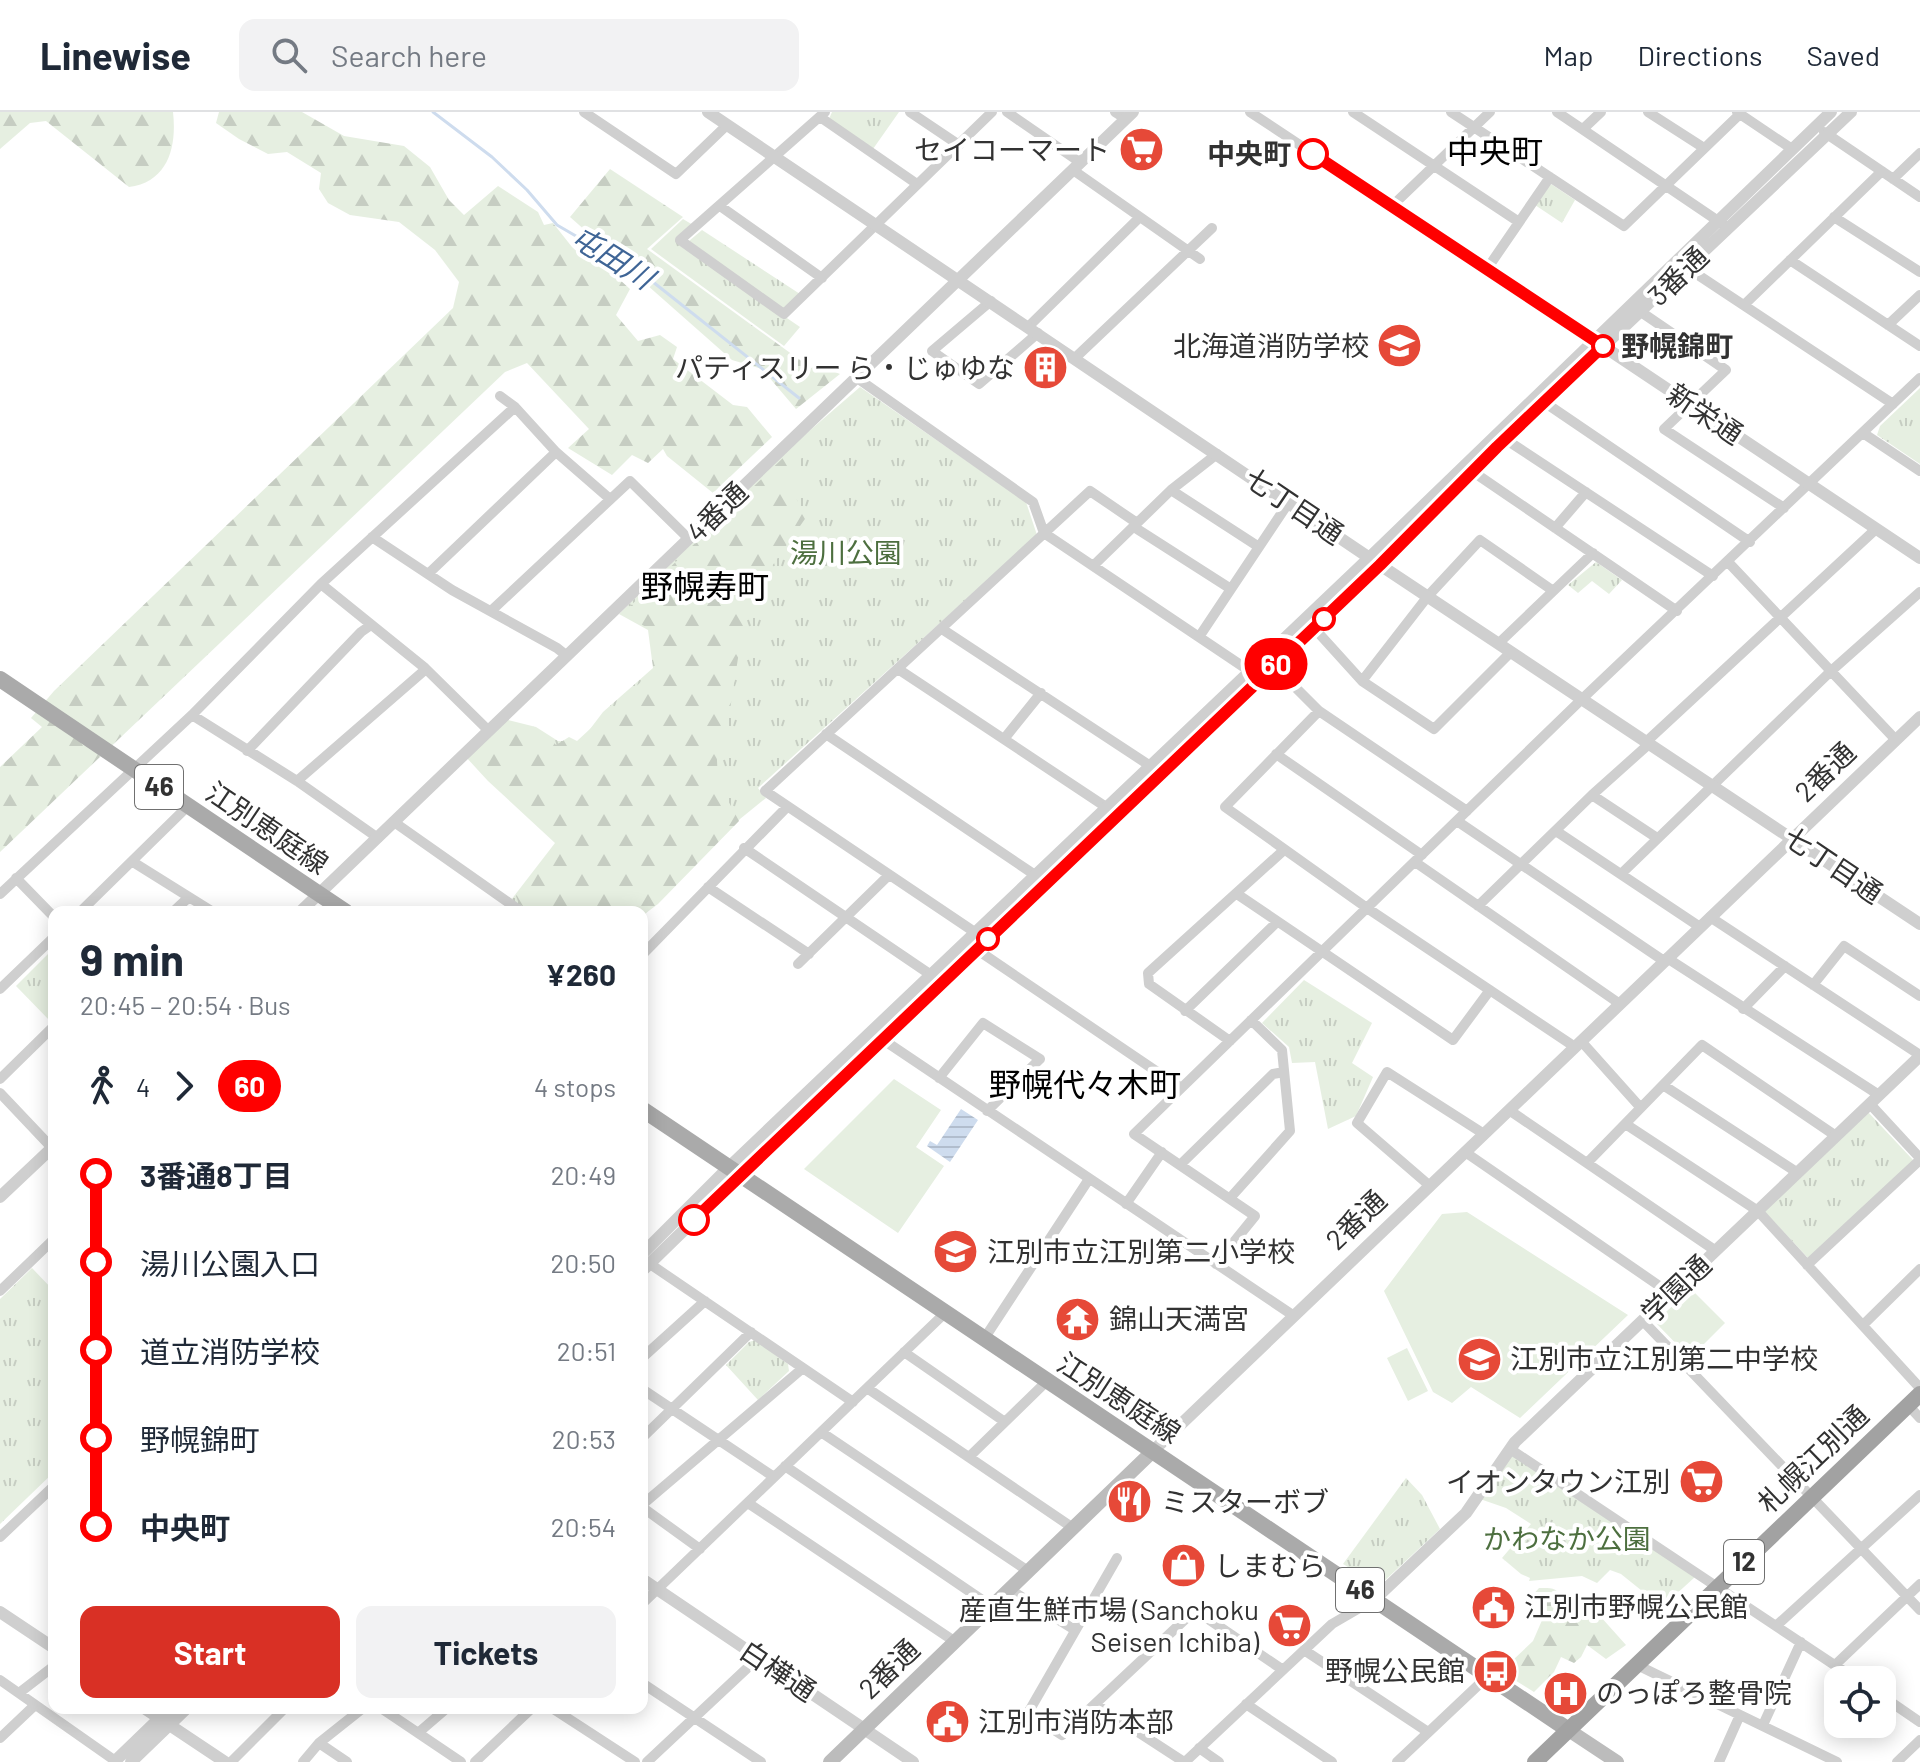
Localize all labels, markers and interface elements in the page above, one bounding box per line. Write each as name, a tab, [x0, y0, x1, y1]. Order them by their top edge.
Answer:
search box	[239, 19, 799, 91]
text: Linewise	[40, 32, 191, 78]
icon: search	[267, 33, 311, 77]
text: Search here	[331, 37, 487, 73]
text: Map	[1544, 38, 1593, 72]
text: Directions	[1637, 38, 1763, 72]
text: Saved	[1807, 38, 1880, 72]
supermarket icon: セイコーマート	[1117, 126, 1165, 174]
district label: 中央町	[1447, 131, 1543, 169]
place label: セイコーマート	[914, 132, 1110, 166]
place label: 中央町	[1207, 136, 1291, 170]
marker: 中央町	[1298, 139, 1328, 169]
water label: 屯田川	[565, 217, 663, 297]
street label: 3番通	[1640, 239, 1714, 312]
school or university icon: 北海道消防学校	[1376, 322, 1424, 370]
place label: 北海道消防学校	[1173, 328, 1369, 362]
place label: 野幌錦町	[1621, 328, 1733, 362]
marker: 野幌錦町	[1592, 335, 1614, 357]
building icon: パティスリー ら・じゅゆな	[1022, 344, 1070, 392]
place label: パティスリー ら・じゅゆな	[675, 350, 1015, 384]
street label: 新栄通	[1661, 376, 1750, 451]
street label: 七丁目通	[1239, 460, 1350, 551]
street label: 4番通	[679, 474, 754, 548]
park label: 湯川公園	[790, 535, 902, 569]
district label: 野幌寿町	[641, 566, 769, 604]
unlabelled marker	[1313, 608, 1335, 630]
line badge: 60	[1240, 638, 1312, 690]
text: 60	[1261, 647, 1292, 681]
street label: 2番通	[1787, 734, 1862, 808]
road number: 46	[135, 765, 183, 809]
street label: 江別恵庭線	[200, 774, 335, 880]
street label: 七丁目通	[1778, 819, 1889, 910]
unlabelled marker	[977, 928, 999, 950]
text: 9 min	[80, 932, 184, 985]
text: ¥260	[545, 956, 616, 992]
text: 20:45 – 20:54 · Bus	[80, 989, 291, 1020]
icon: walk	[80, 1064, 124, 1108]
icon: forward	[162, 1064, 206, 1108]
district label: 野幌代々木町	[989, 1064, 1181, 1102]
text: 60	[234, 1069, 265, 1103]
text: 4	[136, 1071, 150, 1102]
text: 4 stops	[534, 1071, 616, 1102]
text: 3番通8丁目	[140, 1157, 292, 1193]
text: 20:49	[551, 1159, 616, 1190]
street label: 2番通	[1318, 1182, 1393, 1256]
unlabelled marker	[679, 1205, 709, 1235]
school or university icon: 江別市立江別第二小学校	[932, 1228, 980, 1276]
place label: 江別市立江別第二小学校	[987, 1234, 1295, 1268]
text: 湯川公園入口	[140, 1245, 320, 1281]
text: 20:50	[551, 1247, 616, 1278]
street label: 学園通	[1633, 1247, 1717, 1330]
temple icon: 錦山天満宮	[1054, 1295, 1102, 1343]
place label: 錦山天満宮	[1109, 1301, 1249, 1335]
text: 道立消防学校	[140, 1333, 320, 1369]
text: 20:51	[557, 1335, 616, 1366]
school or university icon: 江別市立江別第二中学校	[1455, 1335, 1503, 1383]
place label: 江別市立江別第二中学校	[1510, 1341, 1818, 1375]
street label: 江別恵庭線	[1052, 1345, 1188, 1450]
street label: 札幌江別通	[1750, 1397, 1874, 1519]
text: 野幌錦町	[140, 1421, 260, 1457]
text: 20:53	[552, 1423, 616, 1454]
supermarket icon: イオンタウン江別	[1677, 1458, 1725, 1506]
place label: イオンタウン江別	[1446, 1464, 1670, 1498]
restaurant icon: ミスターボブ	[1106, 1478, 1154, 1526]
place label: ミスターボブ	[1161, 1484, 1329, 1518]
text: 中央町	[140, 1509, 230, 1545]
text: 20:54	[551, 1511, 616, 1542]
park label: かわなか公園	[1483, 1521, 1651, 1555]
road number: 12	[1724, 1540, 1764, 1584]
shop icon: しまむら	[1159, 1542, 1207, 1590]
place label: しまむら	[1214, 1548, 1326, 1582]
road number: 46	[1336, 1568, 1384, 1612]
public building icon: 江別市野幌公民館	[1469, 1583, 1517, 1631]
place label: 江別市野幌公民館	[1524, 1589, 1748, 1623]
place label: 産直生鮮市場 (Sanchoku Seisen Ichiba)	[959, 1592, 1260, 1658]
supermarket icon: 産直生鮮市場 (Sanchoku Seisen Ichiba)	[1266, 1602, 1314, 1650]
button: Start	[80, 1606, 340, 1698]
button: Tickets	[356, 1606, 616, 1698]
street label: 2番通	[851, 1631, 926, 1705]
street label: 白樺通	[734, 1633, 823, 1708]
bus stop icon: 野幌公民館	[1472, 1647, 1520, 1695]
place label: 野幌公民館	[1325, 1653, 1465, 1687]
map controls	[1824, 1666, 1896, 1738]
button: locate	[1824, 1666, 1896, 1738]
hospital icon: のっぽろ整骨院	[1541, 1669, 1589, 1717]
place label: のっぽろ整骨院	[1596, 1675, 1792, 1709]
public building icon: 江別市消防本部	[923, 1698, 971, 1746]
place label: 江別市消防本部	[978, 1704, 1174, 1738]

